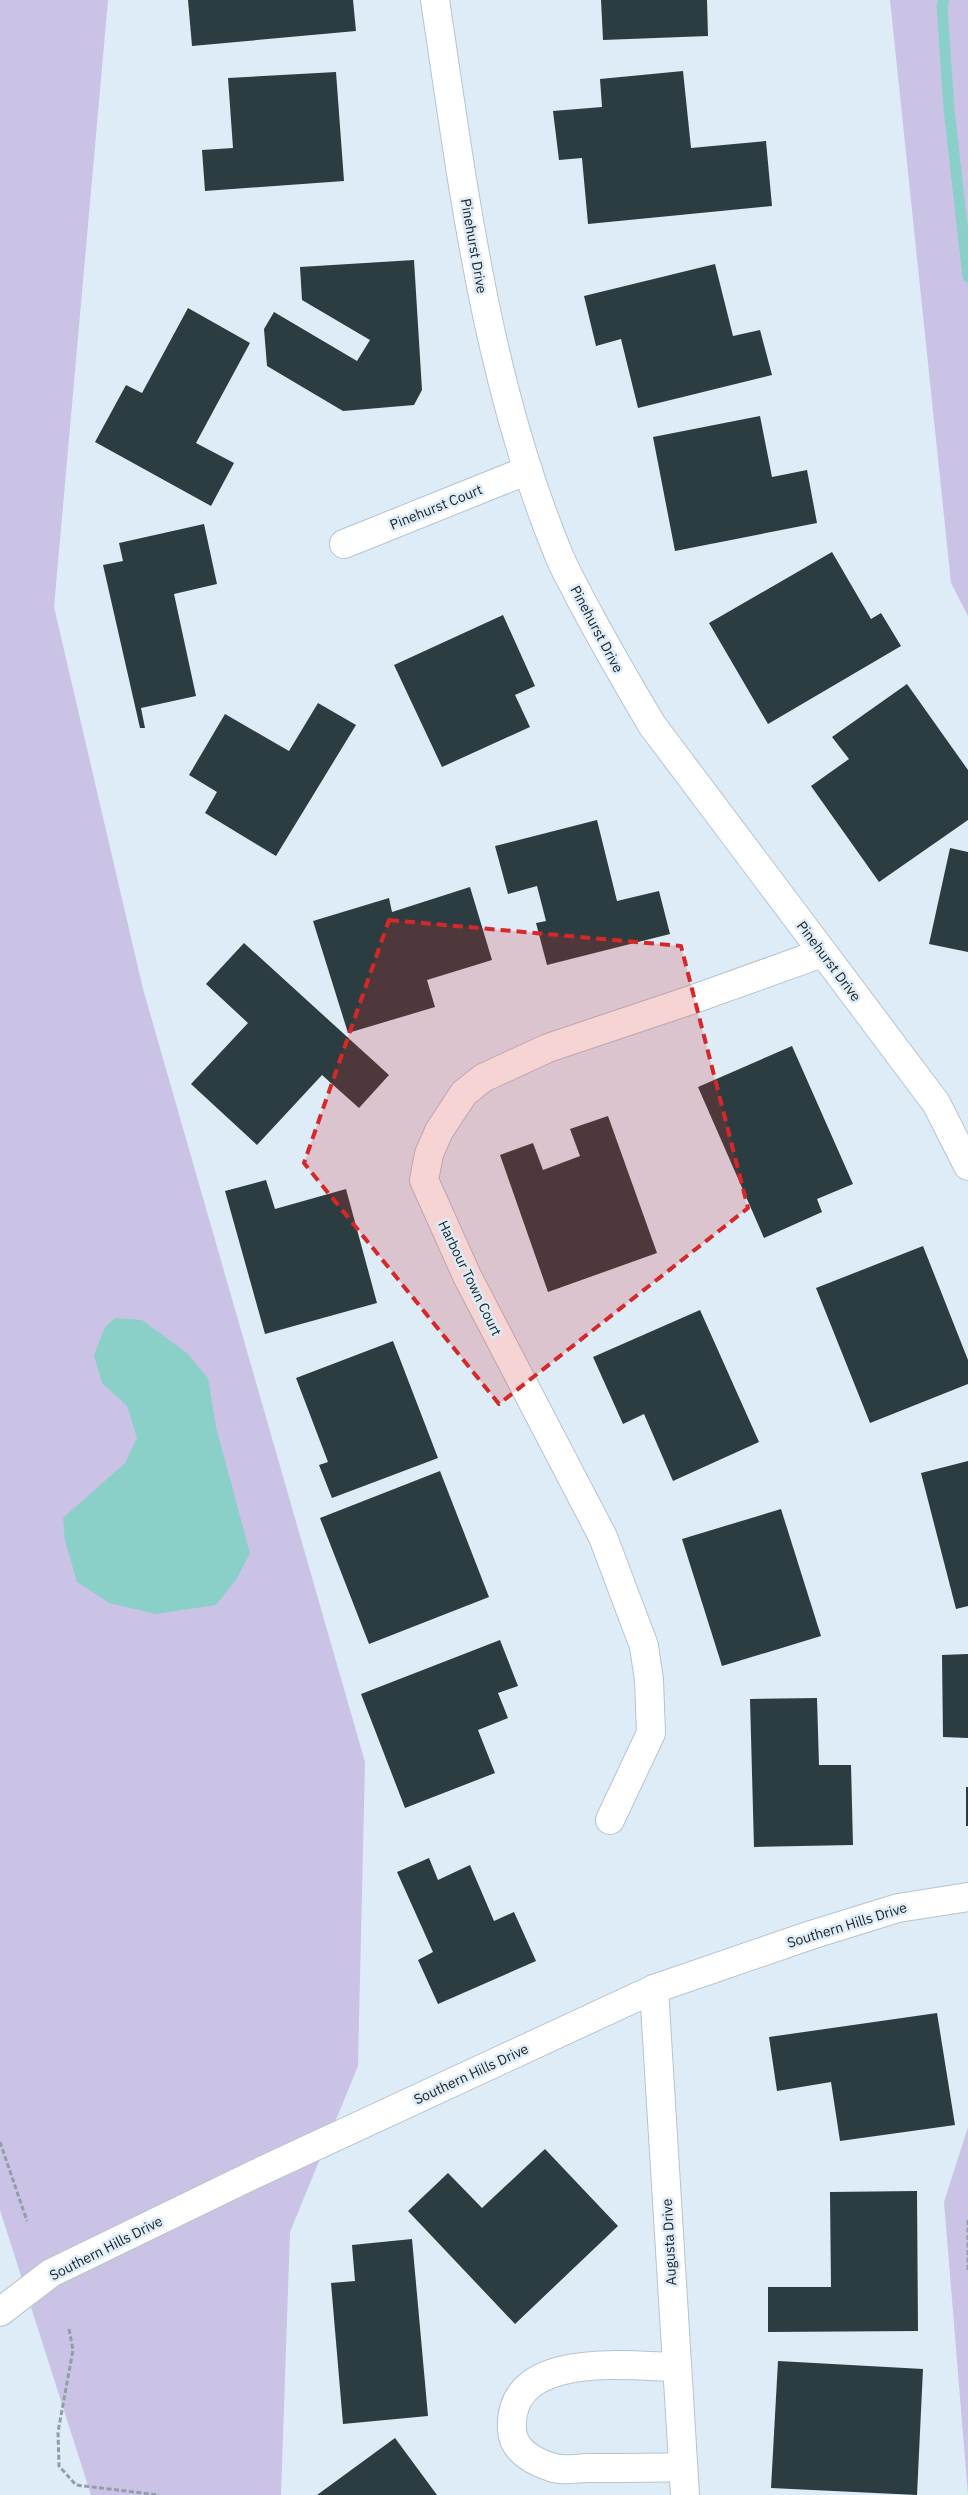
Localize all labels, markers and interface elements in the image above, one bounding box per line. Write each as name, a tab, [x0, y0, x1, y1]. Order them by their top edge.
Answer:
street label: Pinehurst Drive	[457, 197, 491, 295]
street label: Pinehurst Court	[387, 480, 485, 534]
street label: Pinehurst Drive	[566, 582, 628, 676]
street label: Pinehurst Drive	[793, 917, 865, 1005]
street label: Harbour Town Court	[434, 1217, 506, 1339]
street label: Southern Hills Drive	[785, 1898, 909, 1952]
street label: Southern Hills Drive	[411, 2039, 531, 2108]
street label: Augusta Drive	[658, 2198, 680, 2286]
street label: Southern Hills Drive	[46, 2212, 166, 2284]

